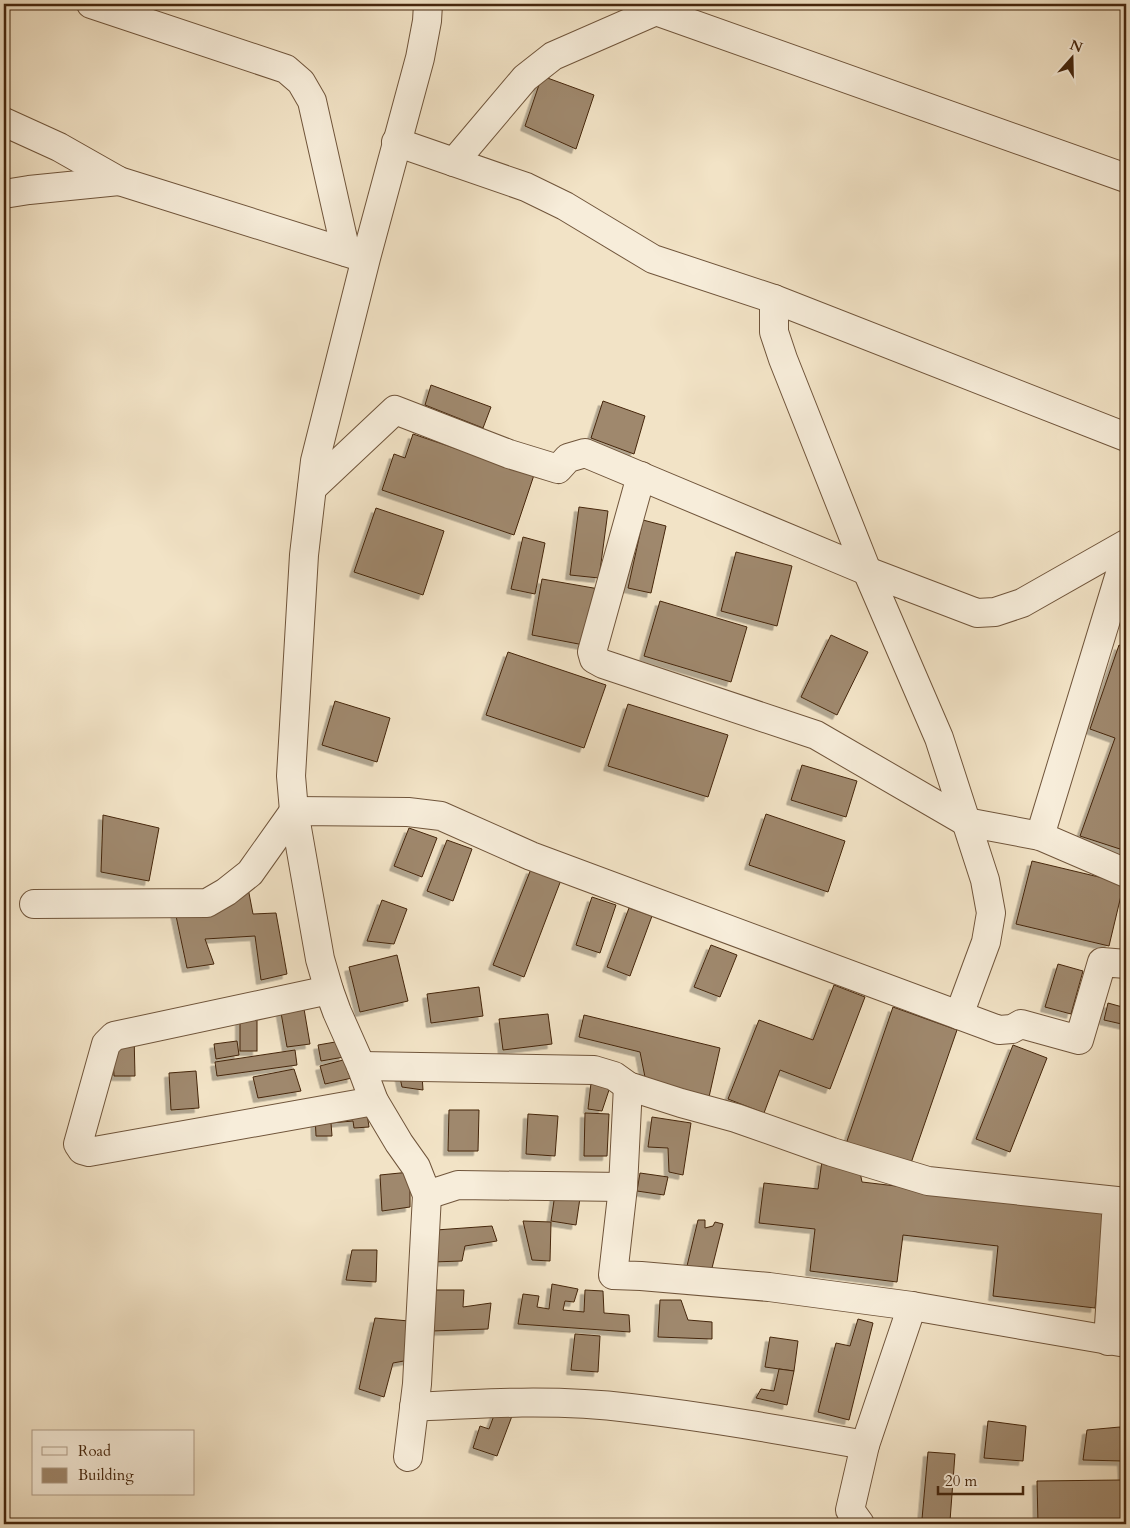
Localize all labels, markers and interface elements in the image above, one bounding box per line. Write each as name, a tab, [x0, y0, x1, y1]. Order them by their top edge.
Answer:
north arrow	[1048, 32, 1098, 82]
text: N	[1067, 35, 1085, 57]
legend	[32, 1430, 195, 1496]
text: Road	[78, 1441, 111, 1461]
scale bar	[938, 1463, 1022, 1495]
text: Building	[78, 1465, 134, 1485]
text: 20 m	[945, 1471, 977, 1491]

